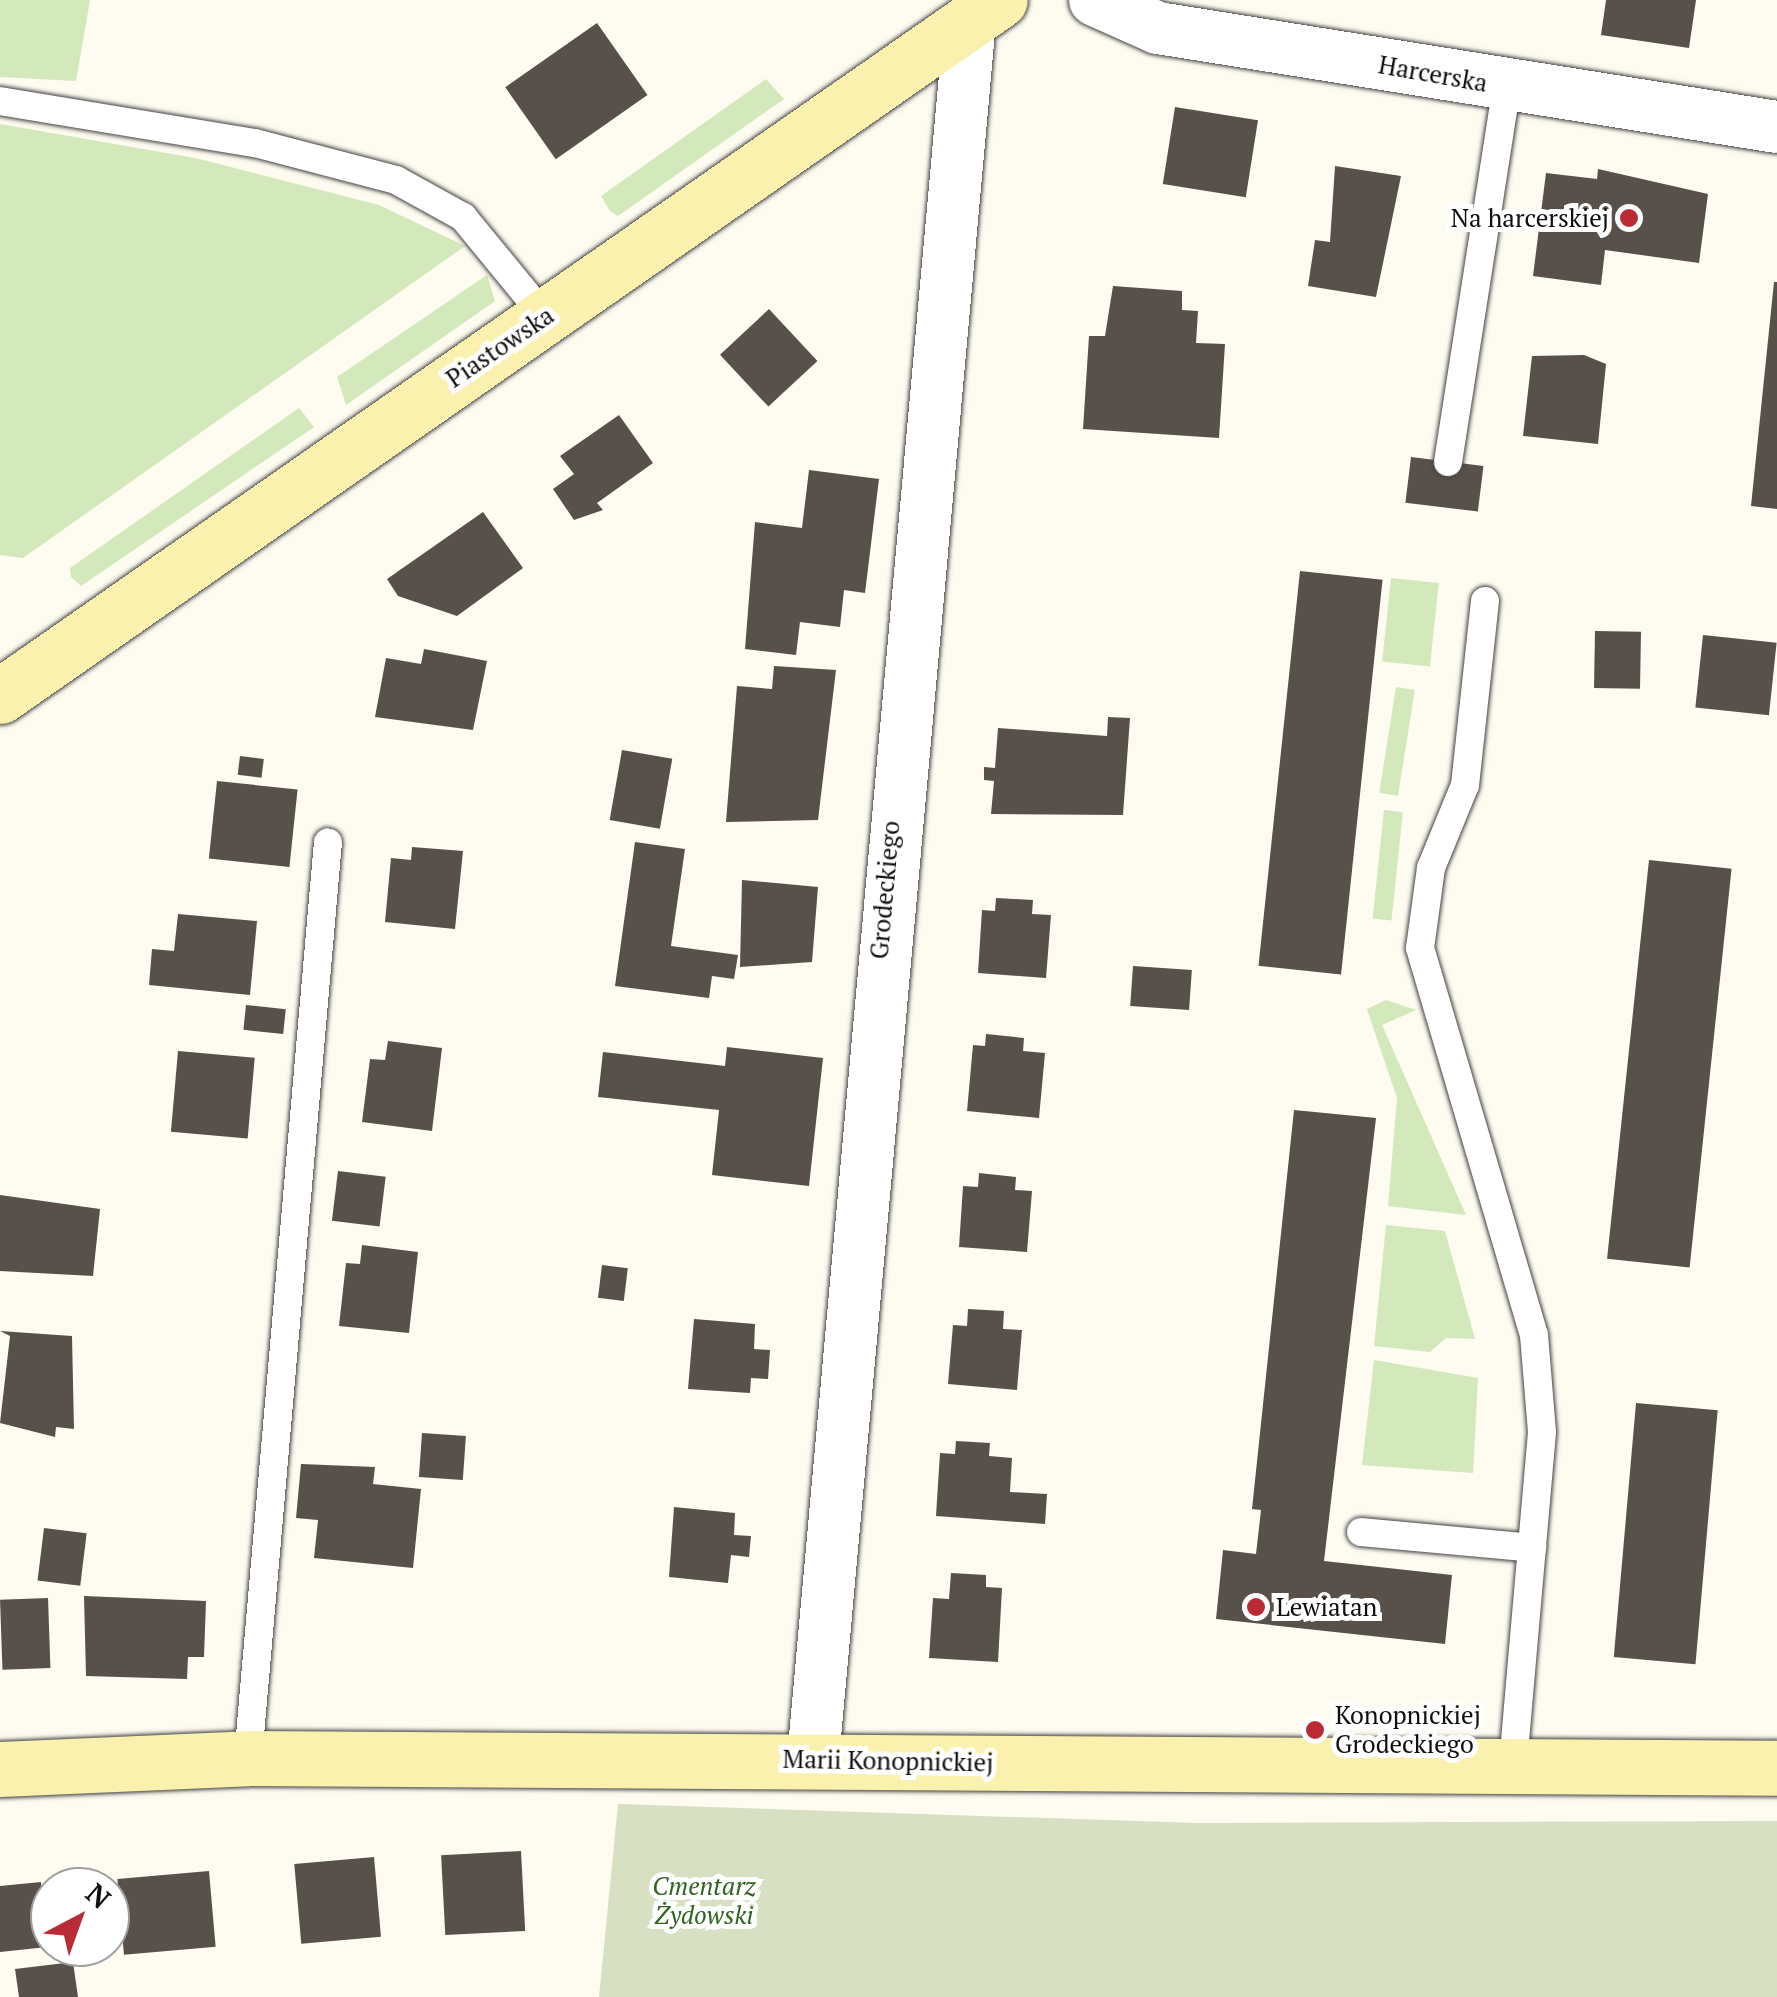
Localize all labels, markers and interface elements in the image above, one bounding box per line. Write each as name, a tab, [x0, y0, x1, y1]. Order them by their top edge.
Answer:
street label: Harcerska	[1376, 50, 1490, 98]
place label: Na harcerskiej	[1451, 203, 1609, 233]
marker: Na harcerskiej	[1618, 207, 1640, 229]
street label: Piastowska	[441, 300, 559, 394]
street label: Grodeckiego	[864, 820, 906, 960]
place label: Lewiatan	[1276, 1592, 1377, 1622]
marker: Lewiatan	[1245, 1596, 1267, 1618]
place label: Konopnickiej Grodeckiego	[1335, 1701, 1481, 1760]
marker: Konopnickiej Grodeckiego	[1304, 1719, 1326, 1741]
street label: Marii Konopnickiej	[782, 1744, 994, 1778]
north arrow	[30, 1867, 130, 1967]
park label: Cmentarz Żydowski	[652, 1872, 756, 1931]
text: N	[79, 1875, 119, 1916]

